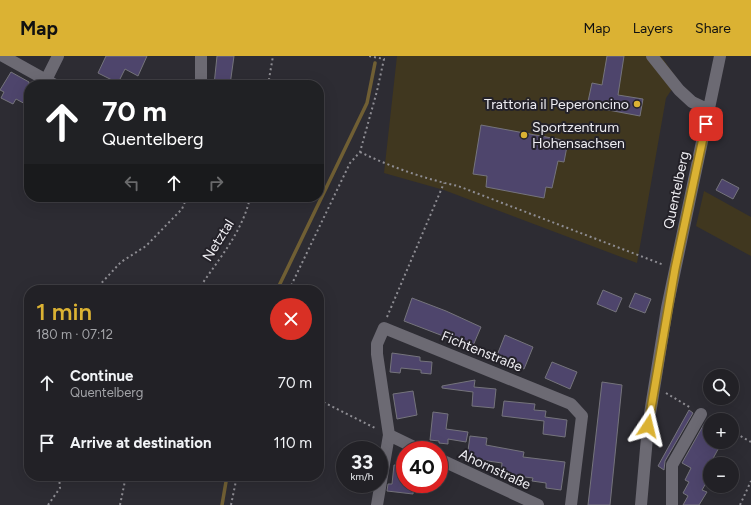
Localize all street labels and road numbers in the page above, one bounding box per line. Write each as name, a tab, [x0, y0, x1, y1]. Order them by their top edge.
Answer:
street label: Quentelberg	[660, 150, 693, 230]
street label: Netztal	[199, 216, 238, 264]
street label: Fichtenstraße	[439, 327, 525, 376]
street label: Ahornstraße	[456, 445, 534, 494]

